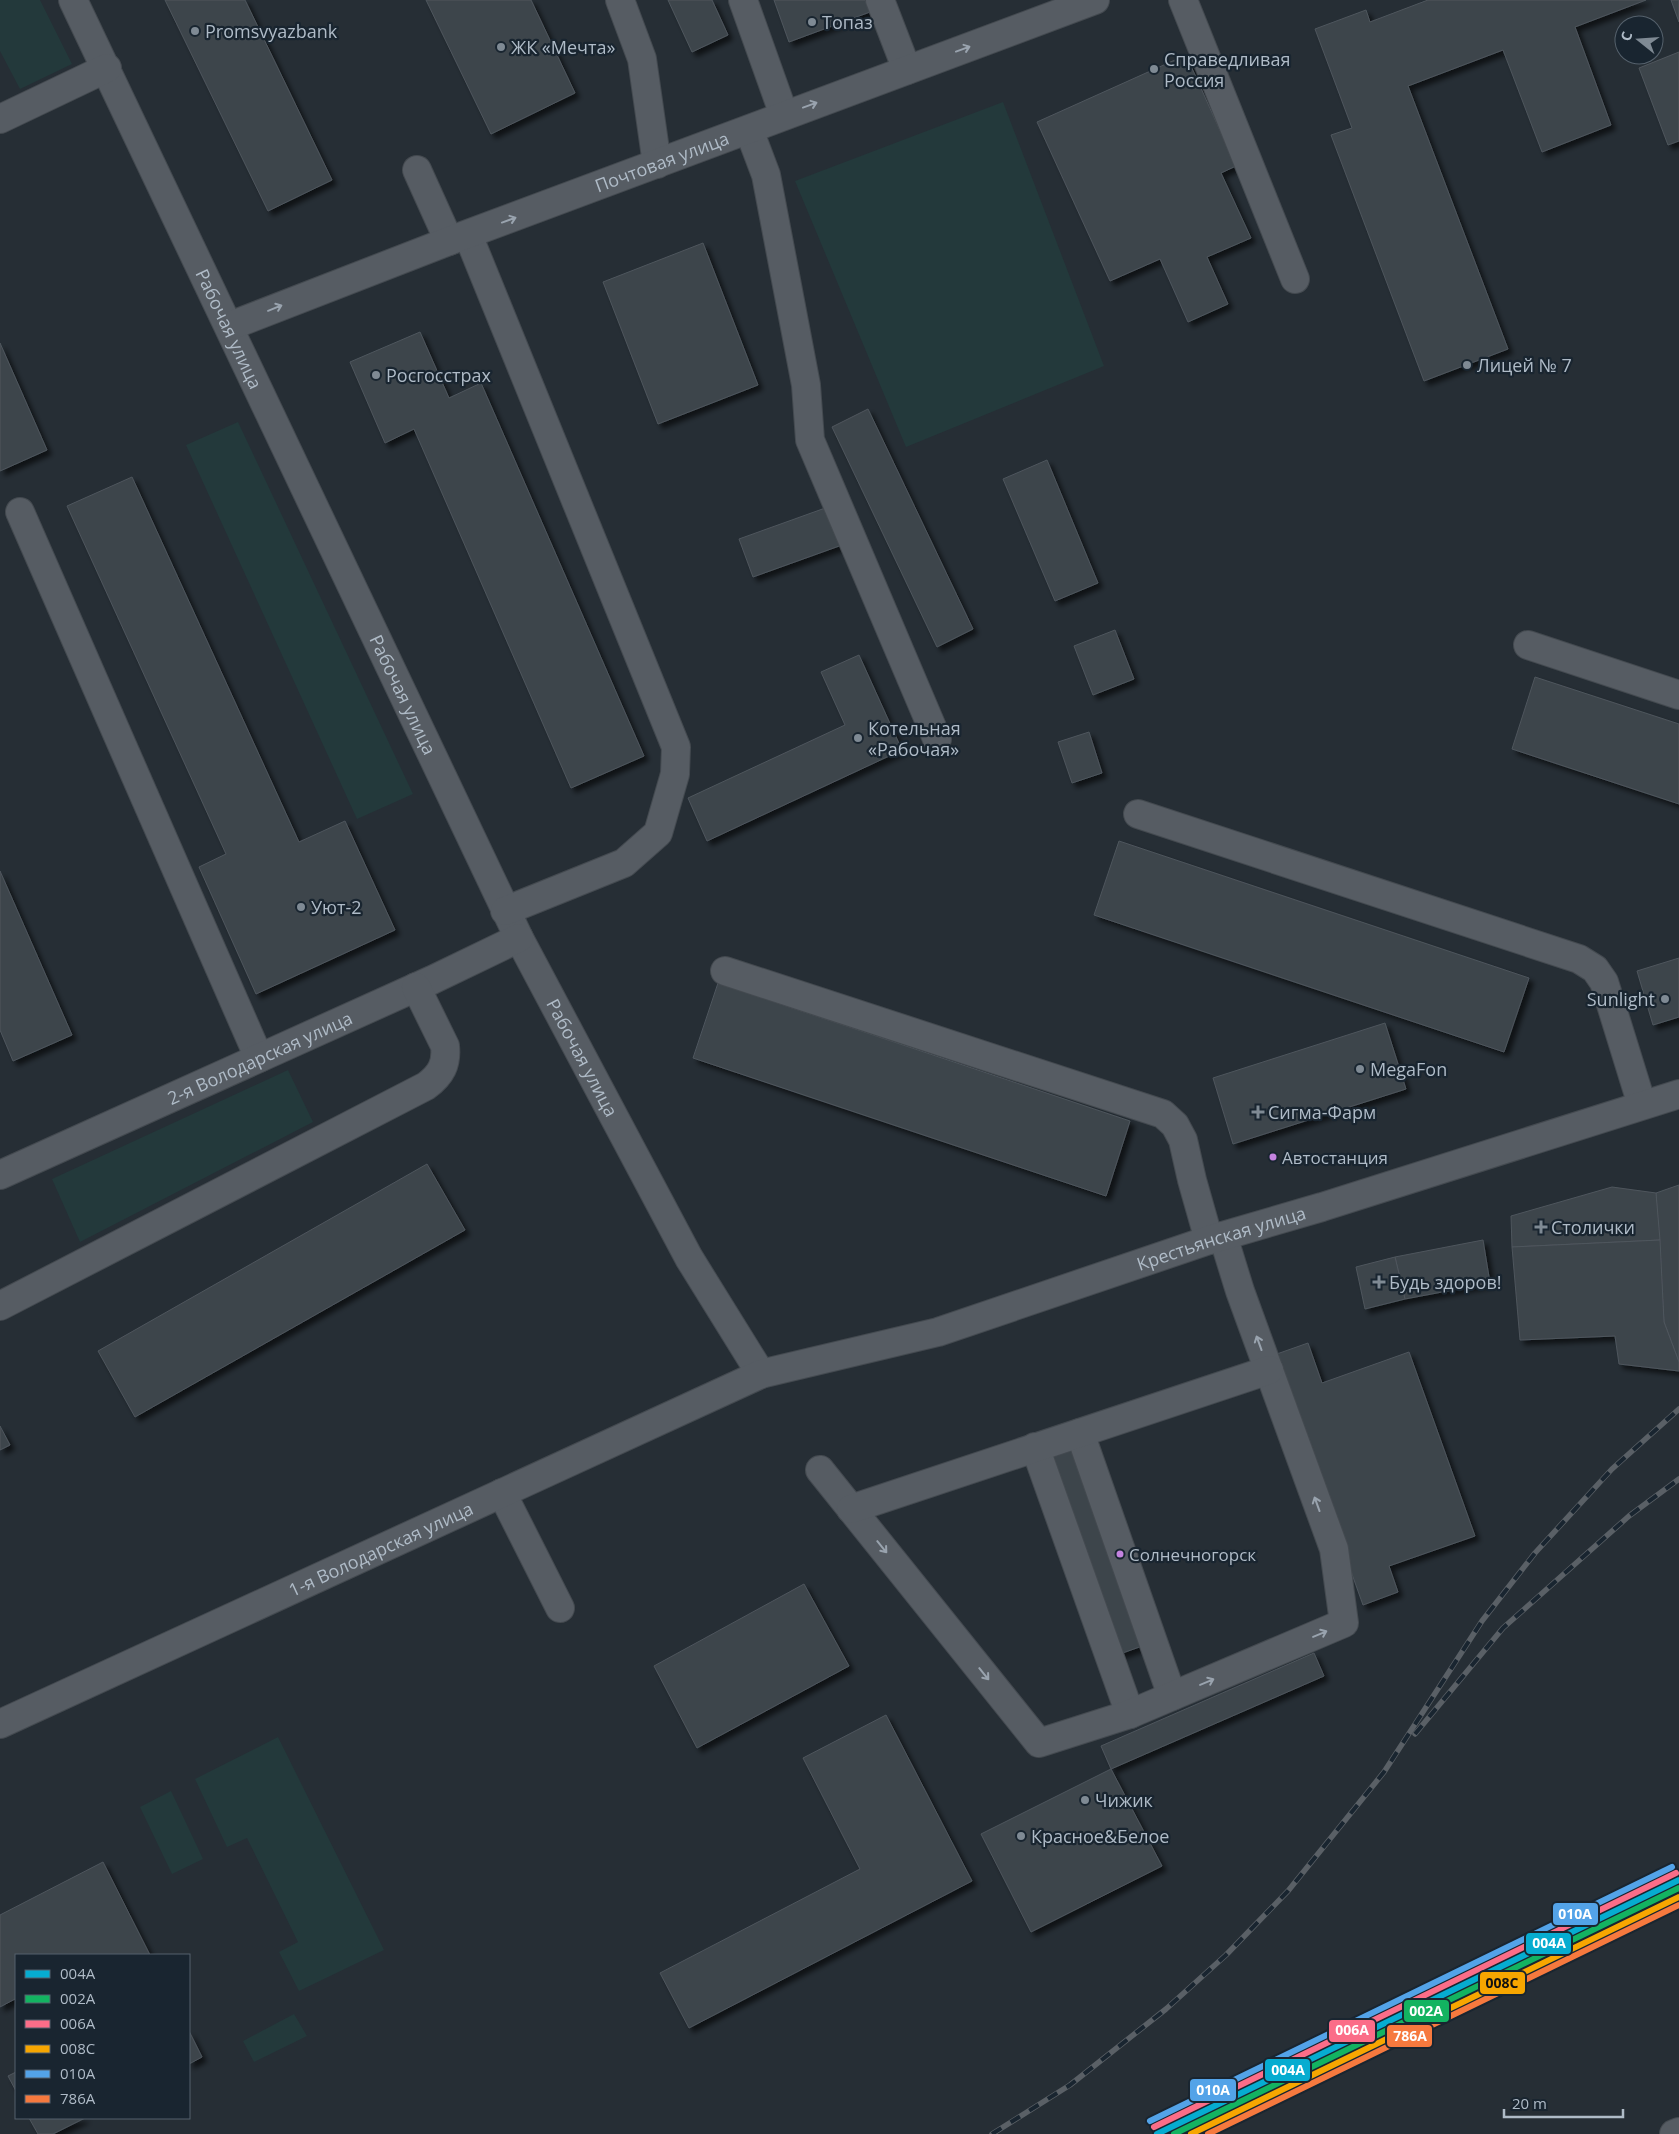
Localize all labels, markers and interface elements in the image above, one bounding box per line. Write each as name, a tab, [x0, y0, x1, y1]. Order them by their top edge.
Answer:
place label: Топаз	[822, 10, 873, 34]
north arrow	[1614, 15, 1664, 65]
marker: Топаз	[806, 16, 818, 28]
place label: Promsvyazbank	[205, 19, 338, 43]
marker: Promsvyazbank	[189, 25, 201, 37]
text: С	[1616, 29, 1637, 43]
place label: ЖК «Мечта»	[511, 35, 615, 59]
marker: ЖК «Мечта»	[495, 41, 507, 53]
one-way arrow	[954, 44, 970, 53]
place label: Справедливая Россия	[1164, 47, 1290, 92]
marker: Справедливая Россия	[1148, 63, 1160, 75]
one-way arrow	[802, 100, 817, 109]
street label: Почтовая улица	[591, 126, 732, 198]
one-way arrow	[501, 215, 516, 224]
street label: Рабочая улица	[191, 265, 268, 393]
one-way arrow	[267, 303, 282, 313]
place label: Лицей № 7	[1477, 353, 1572, 377]
marker: Лицей № 7	[1461, 359, 1473, 371]
place label: Росгосстрах	[386, 363, 492, 387]
marker: Росгосстрах	[370, 369, 382, 381]
street label: Рабочая улица	[364, 631, 442, 758]
place label: Котельная «Рабочая»	[868, 716, 961, 761]
marker: Котельная «Рабочая»	[852, 732, 864, 744]
place label: Уют-2	[311, 895, 362, 919]
marker: Уют-2	[295, 901, 307, 913]
place label: Sunlight	[1587, 987, 1655, 1011]
marker: Sunlight	[1659, 993, 1671, 1005]
street label: Рабочая улица	[541, 994, 624, 1121]
street label: 2-я Володарская улица	[163, 1006, 356, 1110]
place label: MegaFon	[1370, 1057, 1447, 1081]
marker: MegaFon	[1354, 1063, 1366, 1075]
place label: Сигма-Фарм	[1268, 1100, 1376, 1124]
marker: Сигма-Фарм	[1252, 1106, 1264, 1118]
place label: Автостанция	[1282, 1146, 1388, 1169]
marker: Автостанция	[1268, 1152, 1278, 1162]
street label: Крестьянская улица	[1133, 1200, 1309, 1276]
place label: Столички	[1551, 1215, 1635, 1239]
marker: Столички	[1535, 1221, 1547, 1233]
place label: Будь здоров!	[1389, 1270, 1501, 1294]
marker: Будь здоров!	[1373, 1276, 1385, 1288]
one-way arrow	[1254, 1336, 1263, 1351]
street label: 1-я Володарская улица	[285, 1496, 477, 1602]
one-way arrow	[1312, 1496, 1321, 1512]
one-way arrow	[877, 1541, 888, 1554]
place label: Солнечногорск	[1129, 1543, 1256, 1566]
marker: Солнечногорск	[1115, 1549, 1125, 1559]
one-way arrow	[1312, 1628, 1327, 1638]
one-way arrow	[978, 1667, 989, 1680]
one-way arrow	[1199, 1676, 1214, 1686]
place label: Чижик	[1095, 1788, 1154, 1812]
marker: Чижик	[1079, 1794, 1091, 1806]
place label: Красное&Белое	[1031, 1824, 1169, 1848]
marker: Красное&Белое	[1015, 1830, 1027, 1842]
line badge: 010А	[1552, 1902, 1599, 1926]
text: 010А	[1558, 1904, 1592, 1923]
line badge: 004А	[1525, 1932, 1572, 1955]
text: 004А	[1532, 1933, 1566, 1952]
legend	[15, 1954, 190, 2119]
text: 004А	[60, 1963, 96, 1983]
line badge: 008С	[1479, 1971, 1526, 1995]
text: 008С	[1486, 1973, 1519, 1992]
text: 002А	[60, 1988, 96, 2008]
line badge: 002А	[1403, 1999, 1450, 2023]
text: 002А	[1409, 2001, 1443, 2020]
text: 006А	[60, 2013, 96, 2033]
line badge: 006А	[1328, 2019, 1376, 2043]
text: 006А	[1335, 2020, 1369, 2039]
line badge: 786А	[1386, 2024, 1433, 2048]
text: 786А	[1393, 2026, 1427, 2045]
text: 008С	[60, 2038, 95, 2058]
line badge: 004А	[1264, 2058, 1311, 2082]
text: 004А	[1271, 2060, 1305, 2079]
text: 010А	[60, 2063, 96, 2083]
line badge: 010А	[1189, 2078, 1237, 2102]
text: 010А	[1196, 2080, 1230, 2099]
scale bar	[1504, 2086, 1623, 2118]
text: 786А	[60, 2088, 96, 2108]
text: 20 m	[1512, 2093, 1547, 2113]

